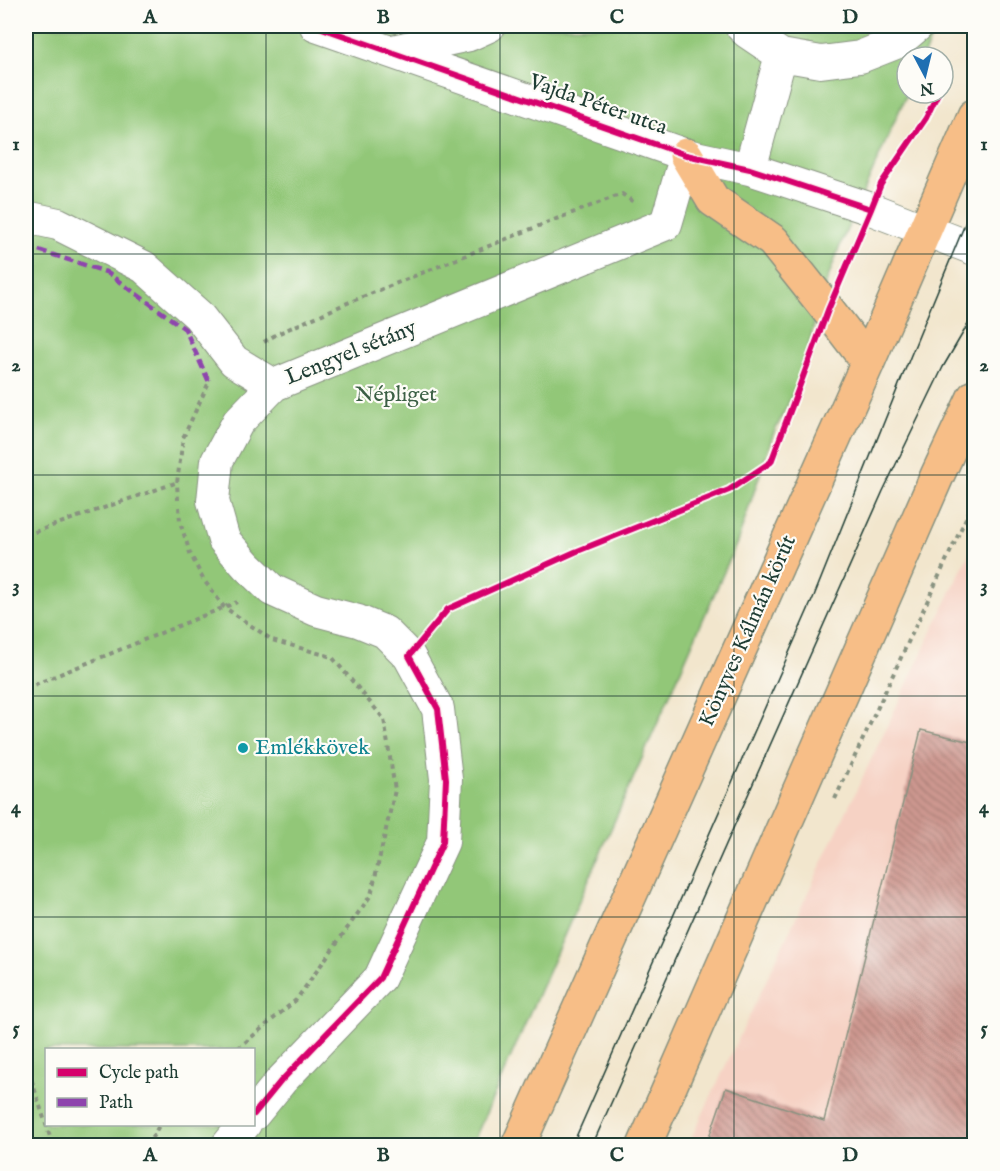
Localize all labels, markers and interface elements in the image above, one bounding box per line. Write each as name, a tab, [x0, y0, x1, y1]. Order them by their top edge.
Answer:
text: A	[142, 5, 158, 30]
text: B	[376, 5, 390, 30]
text: C	[610, 5, 624, 30]
text: D	[842, 5, 858, 30]
north arrow	[895, 45, 955, 105]
street label: Vajda Péter utca	[524, 68, 671, 142]
text: N	[918, 77, 936, 99]
text: 1	[12, 132, 20, 157]
text: 1	[980, 132, 988, 157]
street label: Lengyel sétány	[281, 314, 421, 392]
text: 2	[11, 353, 21, 378]
text: 2	[979, 353, 989, 378]
park label: Népliget	[355, 381, 437, 409]
street label: Könyves Kálmán körút	[693, 530, 803, 731]
text: 3	[12, 574, 20, 599]
text: 3	[980, 574, 988, 599]
place label: Emlékkövek	[255, 734, 370, 762]
marker: Emlékkövek	[236, 741, 250, 755]
text: 4	[11, 795, 22, 820]
text: 4	[979, 795, 990, 820]
text: 5	[12, 1016, 20, 1041]
text: 5	[980, 1016, 988, 1041]
legend	[45, 1048, 255, 1126]
text: Cycle path	[99, 1062, 179, 1085]
text: Path	[99, 1092, 133, 1115]
text: A	[142, 1143, 158, 1168]
text: B	[376, 1143, 390, 1168]
text: C	[610, 1143, 624, 1168]
text: D	[842, 1143, 858, 1168]

